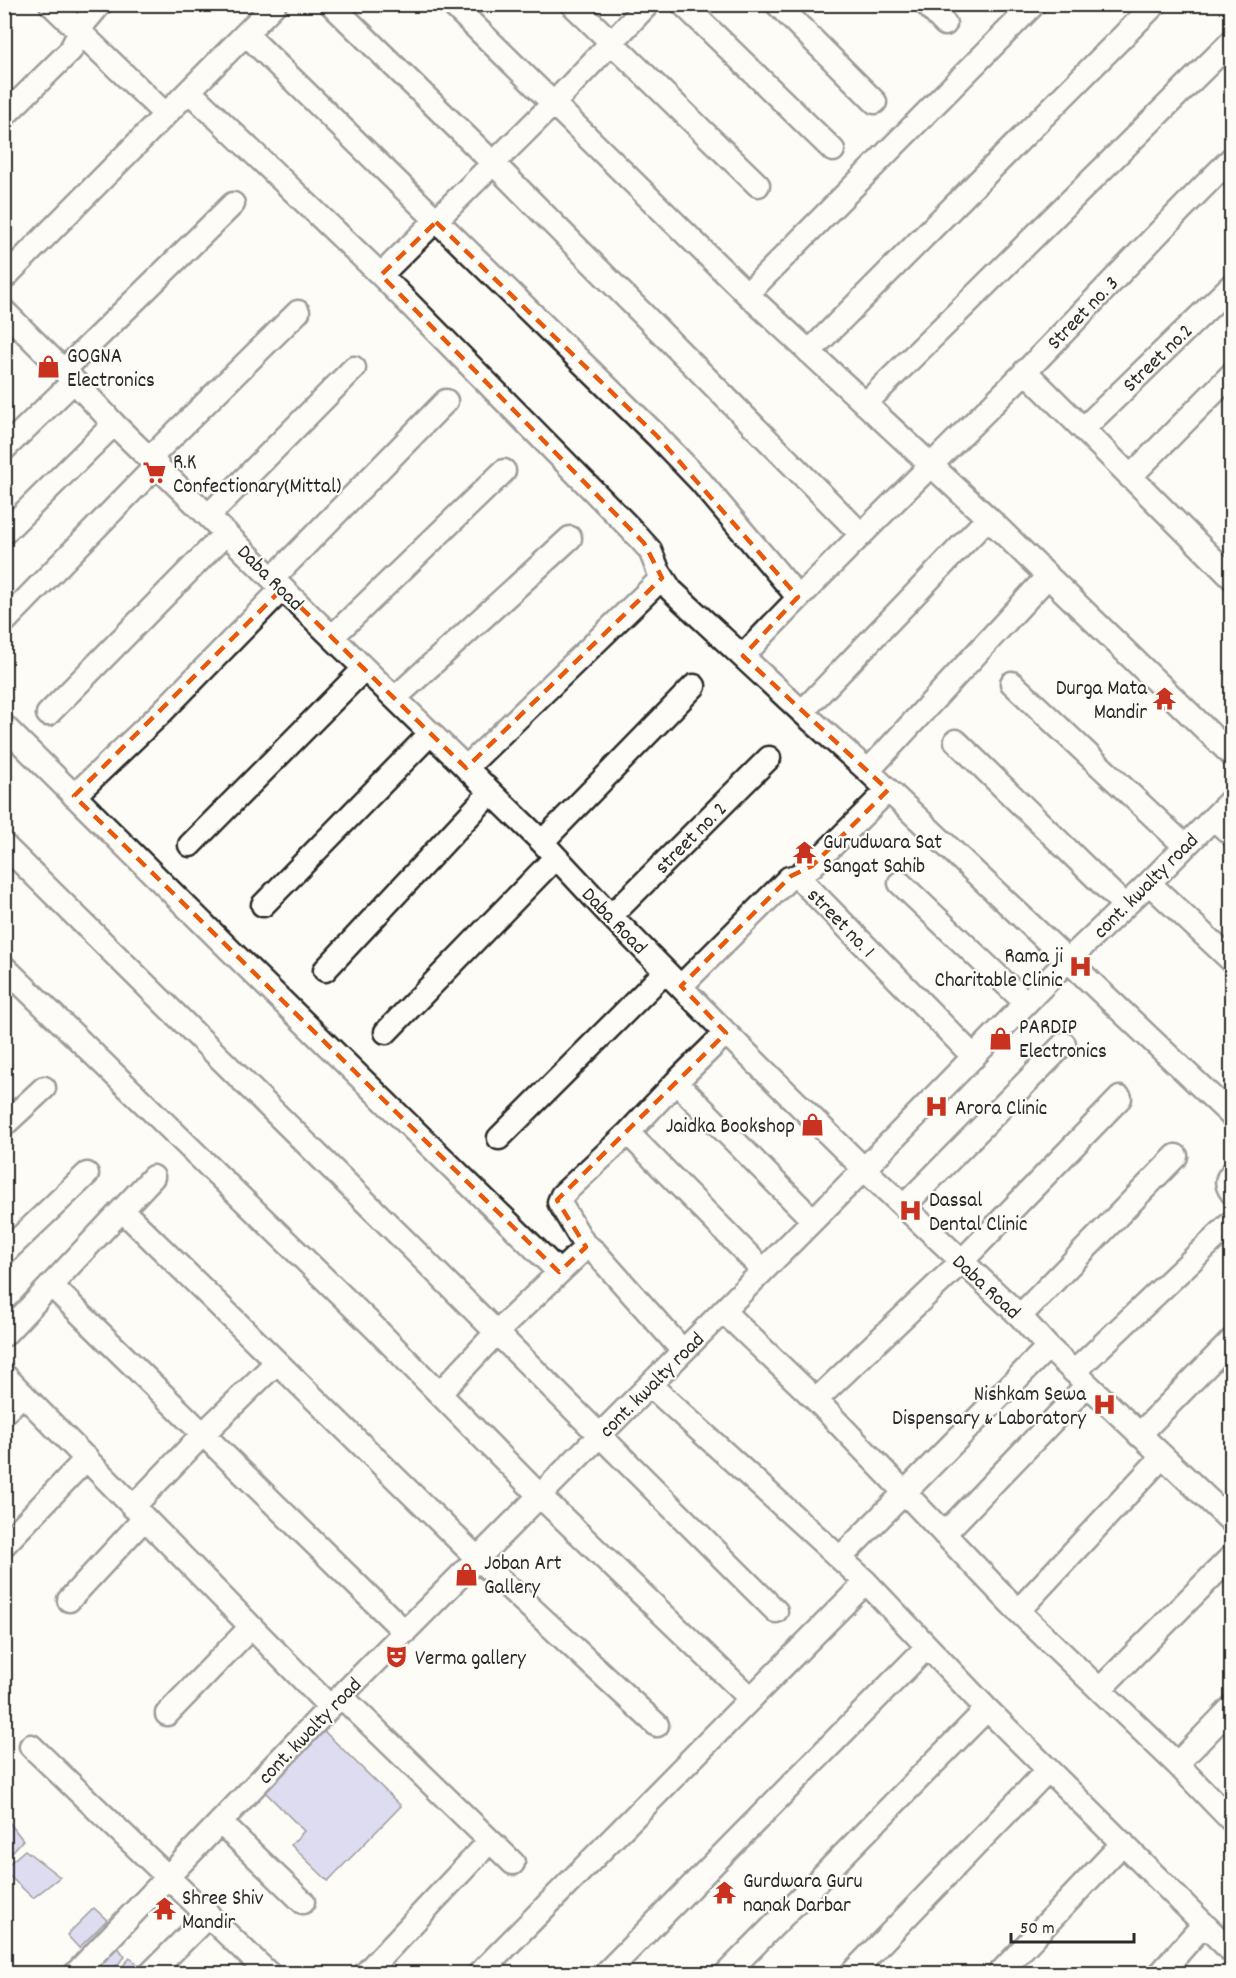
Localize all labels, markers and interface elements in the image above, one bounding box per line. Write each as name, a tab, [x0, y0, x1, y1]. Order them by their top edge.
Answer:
street label: Street no. 3	[1041, 270, 1127, 358]
street label: Street no.2	[1117, 318, 1201, 400]
place label: GOGNA Electronics	[67, 343, 155, 397]
shop icon: GOGNA Electronics	[36, 354, 62, 380]
place label: R.K Confectionary(Mittal)	[173, 449, 341, 503]
supermarket icon: R.K Confectionary(Mittal)	[142, 460, 168, 486]
street label: Daba Road	[229, 539, 309, 619]
place label: Durga Mata Mandir	[1056, 675, 1148, 729]
temple icon: Durga Mata Mandir	[1152, 686, 1178, 712]
street label: street no. 2	[649, 796, 735, 882]
street label: cont. kwalty road	[1088, 828, 1207, 947]
place label: Gurudwara Sat Sangat Sahib	[823, 829, 942, 883]
temple icon: Gurudwara Sat Sangat Sahib	[792, 840, 818, 866]
street label: Daba Road	[573, 882, 653, 963]
street label: street no. 1	[799, 882, 881, 966]
place label: Rama ji Charitable Clinic	[935, 943, 1063, 997]
hospital icon: Rama ji Charitable Clinic	[1068, 954, 1094, 980]
place label: PARDIP Electronics	[1019, 1014, 1107, 1068]
shop icon: PARDIP Electronics	[988, 1025, 1014, 1051]
hospital icon: Arora Clinic	[924, 1094, 950, 1120]
place label: Arora Clinic	[955, 1095, 1047, 1125]
shop icon: Jaidka Bookshop	[800, 1112, 826, 1138]
place label: Jaidka Bookshop	[666, 1113, 795, 1143]
place label: Dassal Dental Clinic	[929, 1187, 1027, 1241]
hospital icon: Dassal Dental Clinic	[898, 1198, 924, 1224]
street label: Daba Road	[944, 1249, 1026, 1328]
street label: cont. kwalty road	[594, 1327, 713, 1446]
place label: Nishkam Sewa Dispensary & Laboratory	[892, 1381, 1087, 1435]
hospital icon: Nishkam Sewa Dispensary & Laboratory	[1091, 1392, 1117, 1418]
place label: Joban Art Gallery	[484, 1550, 562, 1604]
shop icon: Joban Art Gallery	[453, 1561, 479, 1587]
theatre icon: Verma gallery	[384, 1644, 410, 1670]
place label: Verma gallery	[415, 1645, 526, 1675]
street label: cont. kwalty road	[252, 1672, 370, 1792]
place label: Gurdwara Guru nanak Darbar	[743, 1868, 863, 1922]
temple icon: Gurdwara Guru nanak Darbar	[712, 1879, 738, 1905]
place label: Shree Shiv Mandir	[182, 1885, 264, 1939]
temple icon: Shree Shiv Mandir	[151, 1896, 177, 1922]
scale bar	[1011, 1906, 1134, 1944]
text: 50 m	[1020, 1917, 1055, 1942]

